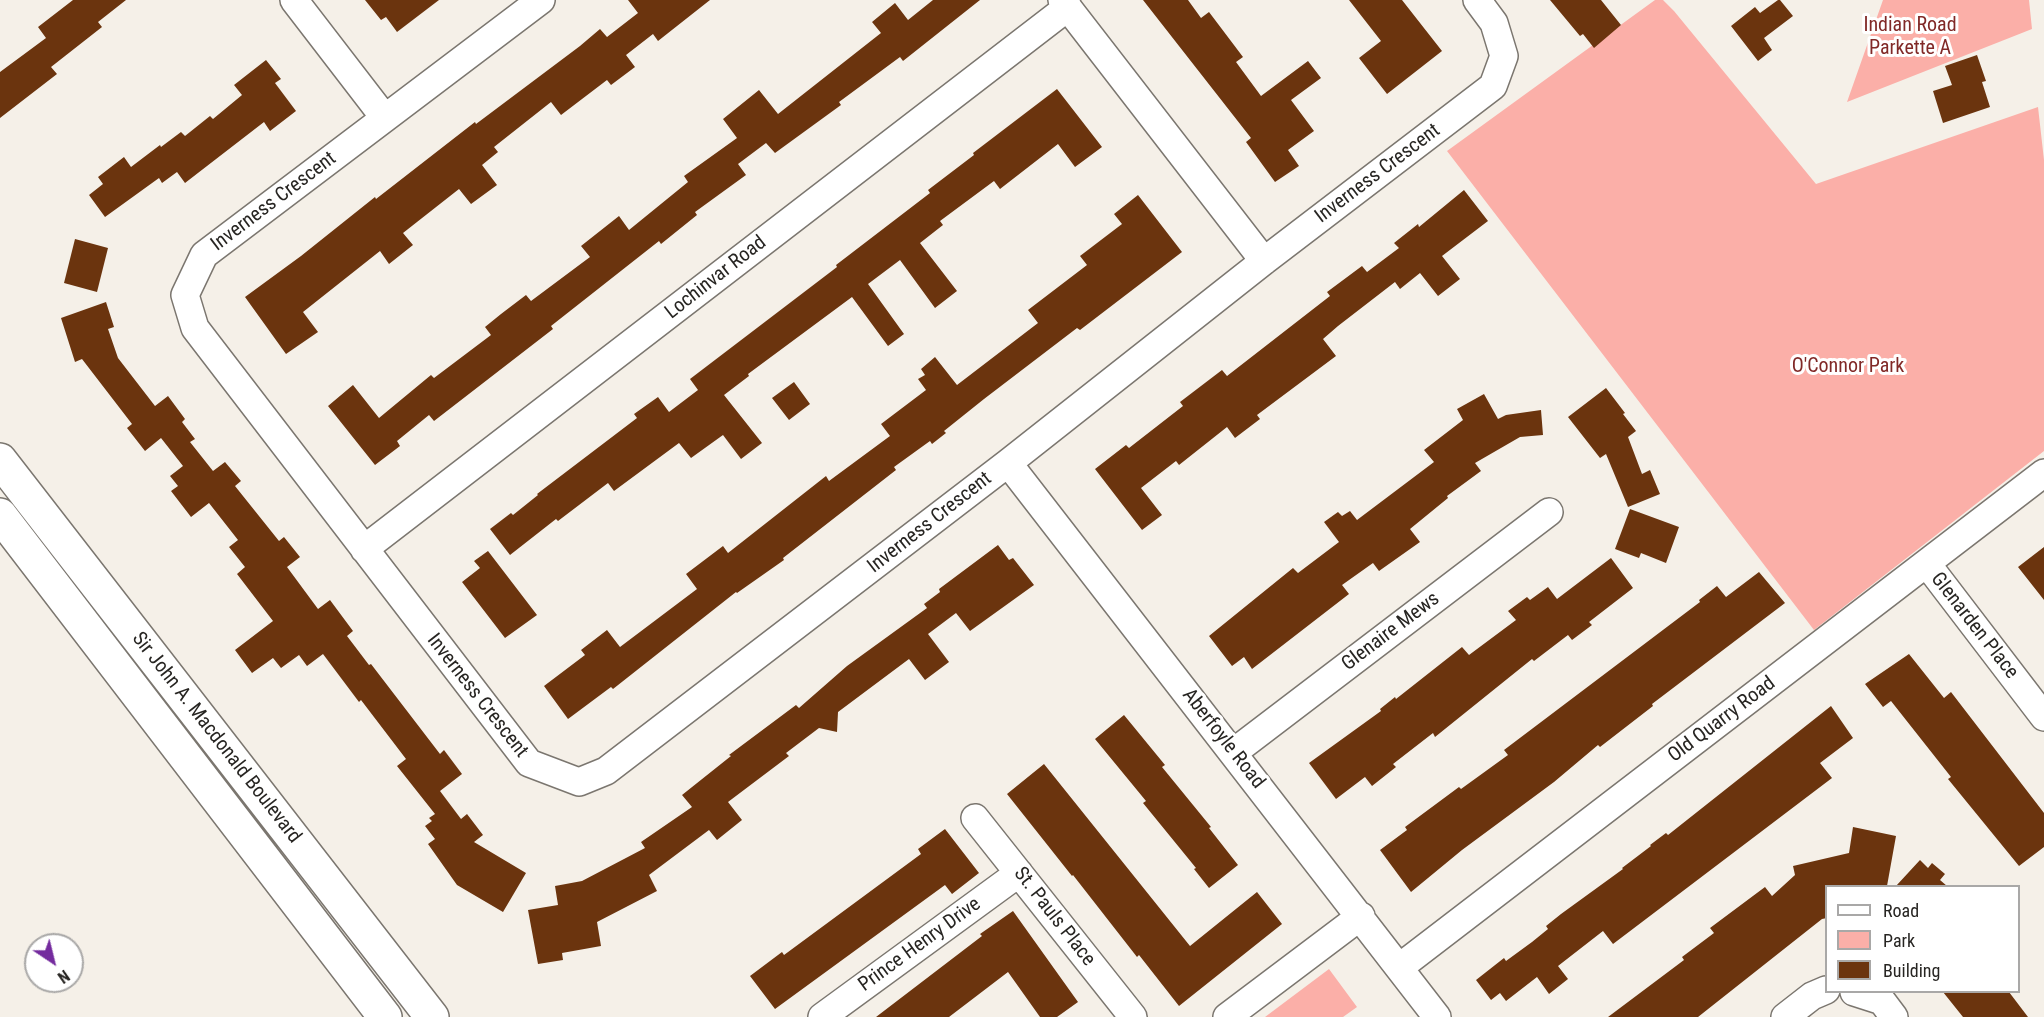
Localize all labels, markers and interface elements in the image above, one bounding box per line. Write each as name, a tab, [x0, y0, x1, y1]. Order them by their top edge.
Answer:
park label: Indian Road Parkette A	[1863, 14, 1957, 61]
street label: Inverness Crescent	[1311, 119, 1445, 229]
street label: Inverness Crescent	[207, 147, 341, 257]
street label: Lochinvar Road	[661, 231, 771, 325]
park label: O'Connor Park	[1792, 355, 1904, 379]
street label: Inverness Crescent	[863, 467, 997, 579]
street label: Glenarden Place	[1925, 568, 2023, 684]
street label: Glenaire Mews	[1337, 587, 1445, 677]
street label: Sir John A. Macdonald Boulevard	[126, 628, 306, 848]
street label: Inverness Crescent	[421, 629, 533, 763]
street label: Old Quarry Road	[1664, 672, 1780, 768]
street label: Aberfoyle Road	[1177, 684, 1269, 794]
street label: St. Pauls Place	[1008, 863, 1100, 971]
legend	[1825, 885, 2020, 993]
street label: Prince Henry Drive	[854, 893, 986, 997]
text: Road	[1883, 900, 1919, 921]
text: Park	[1883, 930, 1915, 951]
north arrow	[24, 933, 84, 993]
text: Building	[1883, 960, 1940, 981]
text: N	[54, 966, 73, 987]

